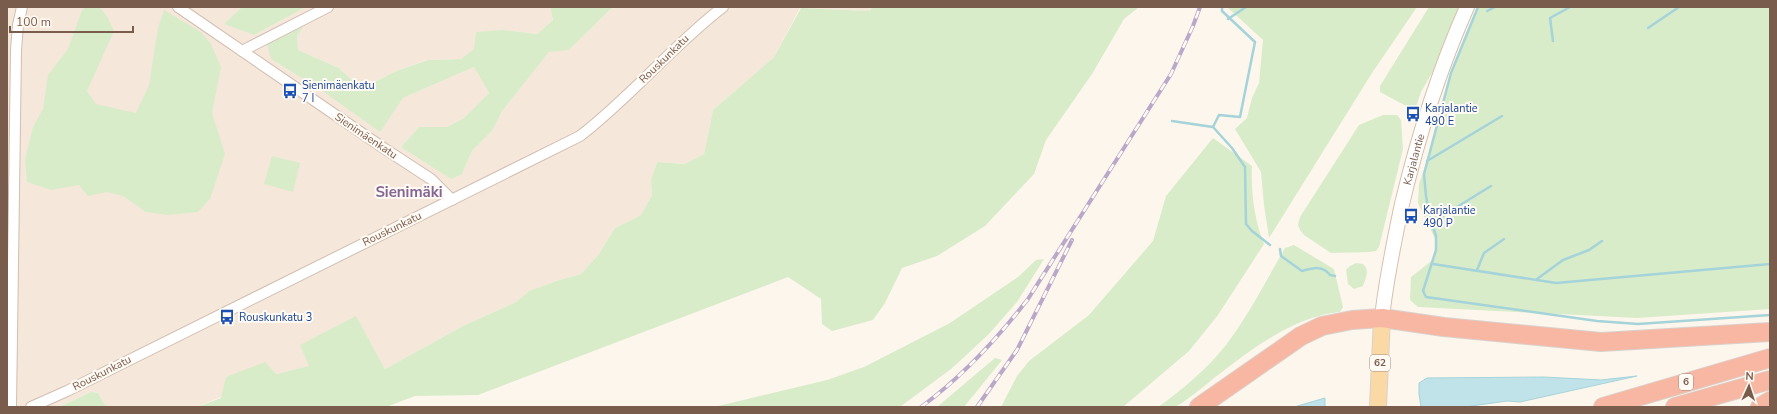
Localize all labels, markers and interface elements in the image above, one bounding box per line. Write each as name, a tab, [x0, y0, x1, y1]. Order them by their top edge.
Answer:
scale bar	[10, 8, 133, 34]
text: 100 m	[16, 14, 51, 30]
street label: Rouskunkatu	[636, 31, 692, 87]
place label: Sienimäenkatu 7 I	[302, 78, 375, 106]
bus stop icon: Sienimäenkatu 7 I	[281, 82, 299, 100]
place label: Karjalantie 490 E	[1425, 101, 1478, 129]
bus stop icon: Karjalantie 490 E	[1404, 105, 1422, 123]
street label: Sienimäenkatu	[332, 109, 400, 163]
street label: Karjalantie	[1399, 132, 1428, 187]
district label: Sienimäki	[375, 182, 443, 202]
place label: Karjalantie 490 P	[1423, 203, 1476, 231]
bus stop icon: Karjalantie 490 P	[1402, 207, 1420, 225]
street label: Rouskunkatu	[360, 208, 424, 250]
bus stop icon: Rouskunkatu 3	[218, 308, 236, 326]
place label: Rouskunkatu 3	[239, 310, 312, 325]
street label: Rouskunkatu	[70, 352, 134, 394]
road number: 62	[1370, 355, 1390, 371]
north arrow	[1729, 366, 1769, 406]
text: N	[1745, 369, 1754, 384]
road number: 6	[1679, 374, 1693, 390]

